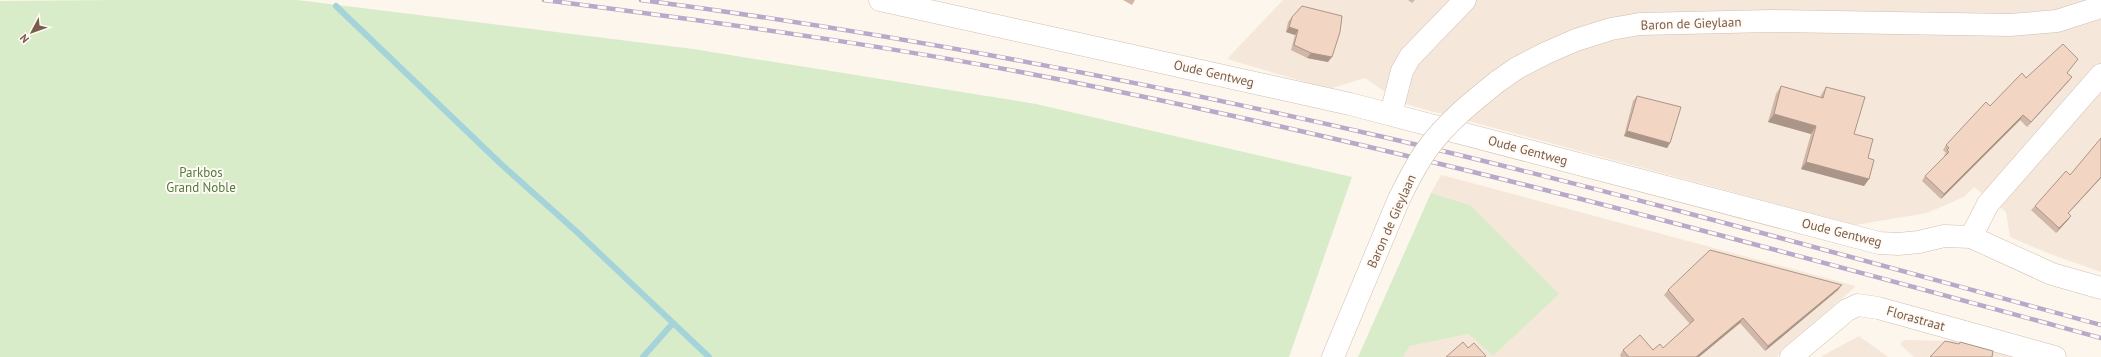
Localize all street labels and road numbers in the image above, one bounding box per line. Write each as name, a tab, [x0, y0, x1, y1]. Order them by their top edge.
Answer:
street label: Baron de Gieylaan	[1640, 13, 1742, 34]
street label: Oude Gentweg	[1172, 56, 1256, 91]
street label: Oude Gentweg	[1486, 132, 1570, 169]
street label: Baron de Gieylaan	[1363, 172, 1420, 271]
street label: Oude Gentweg	[1800, 214, 1884, 251]
street label: Florastraat	[1885, 302, 1948, 335]

